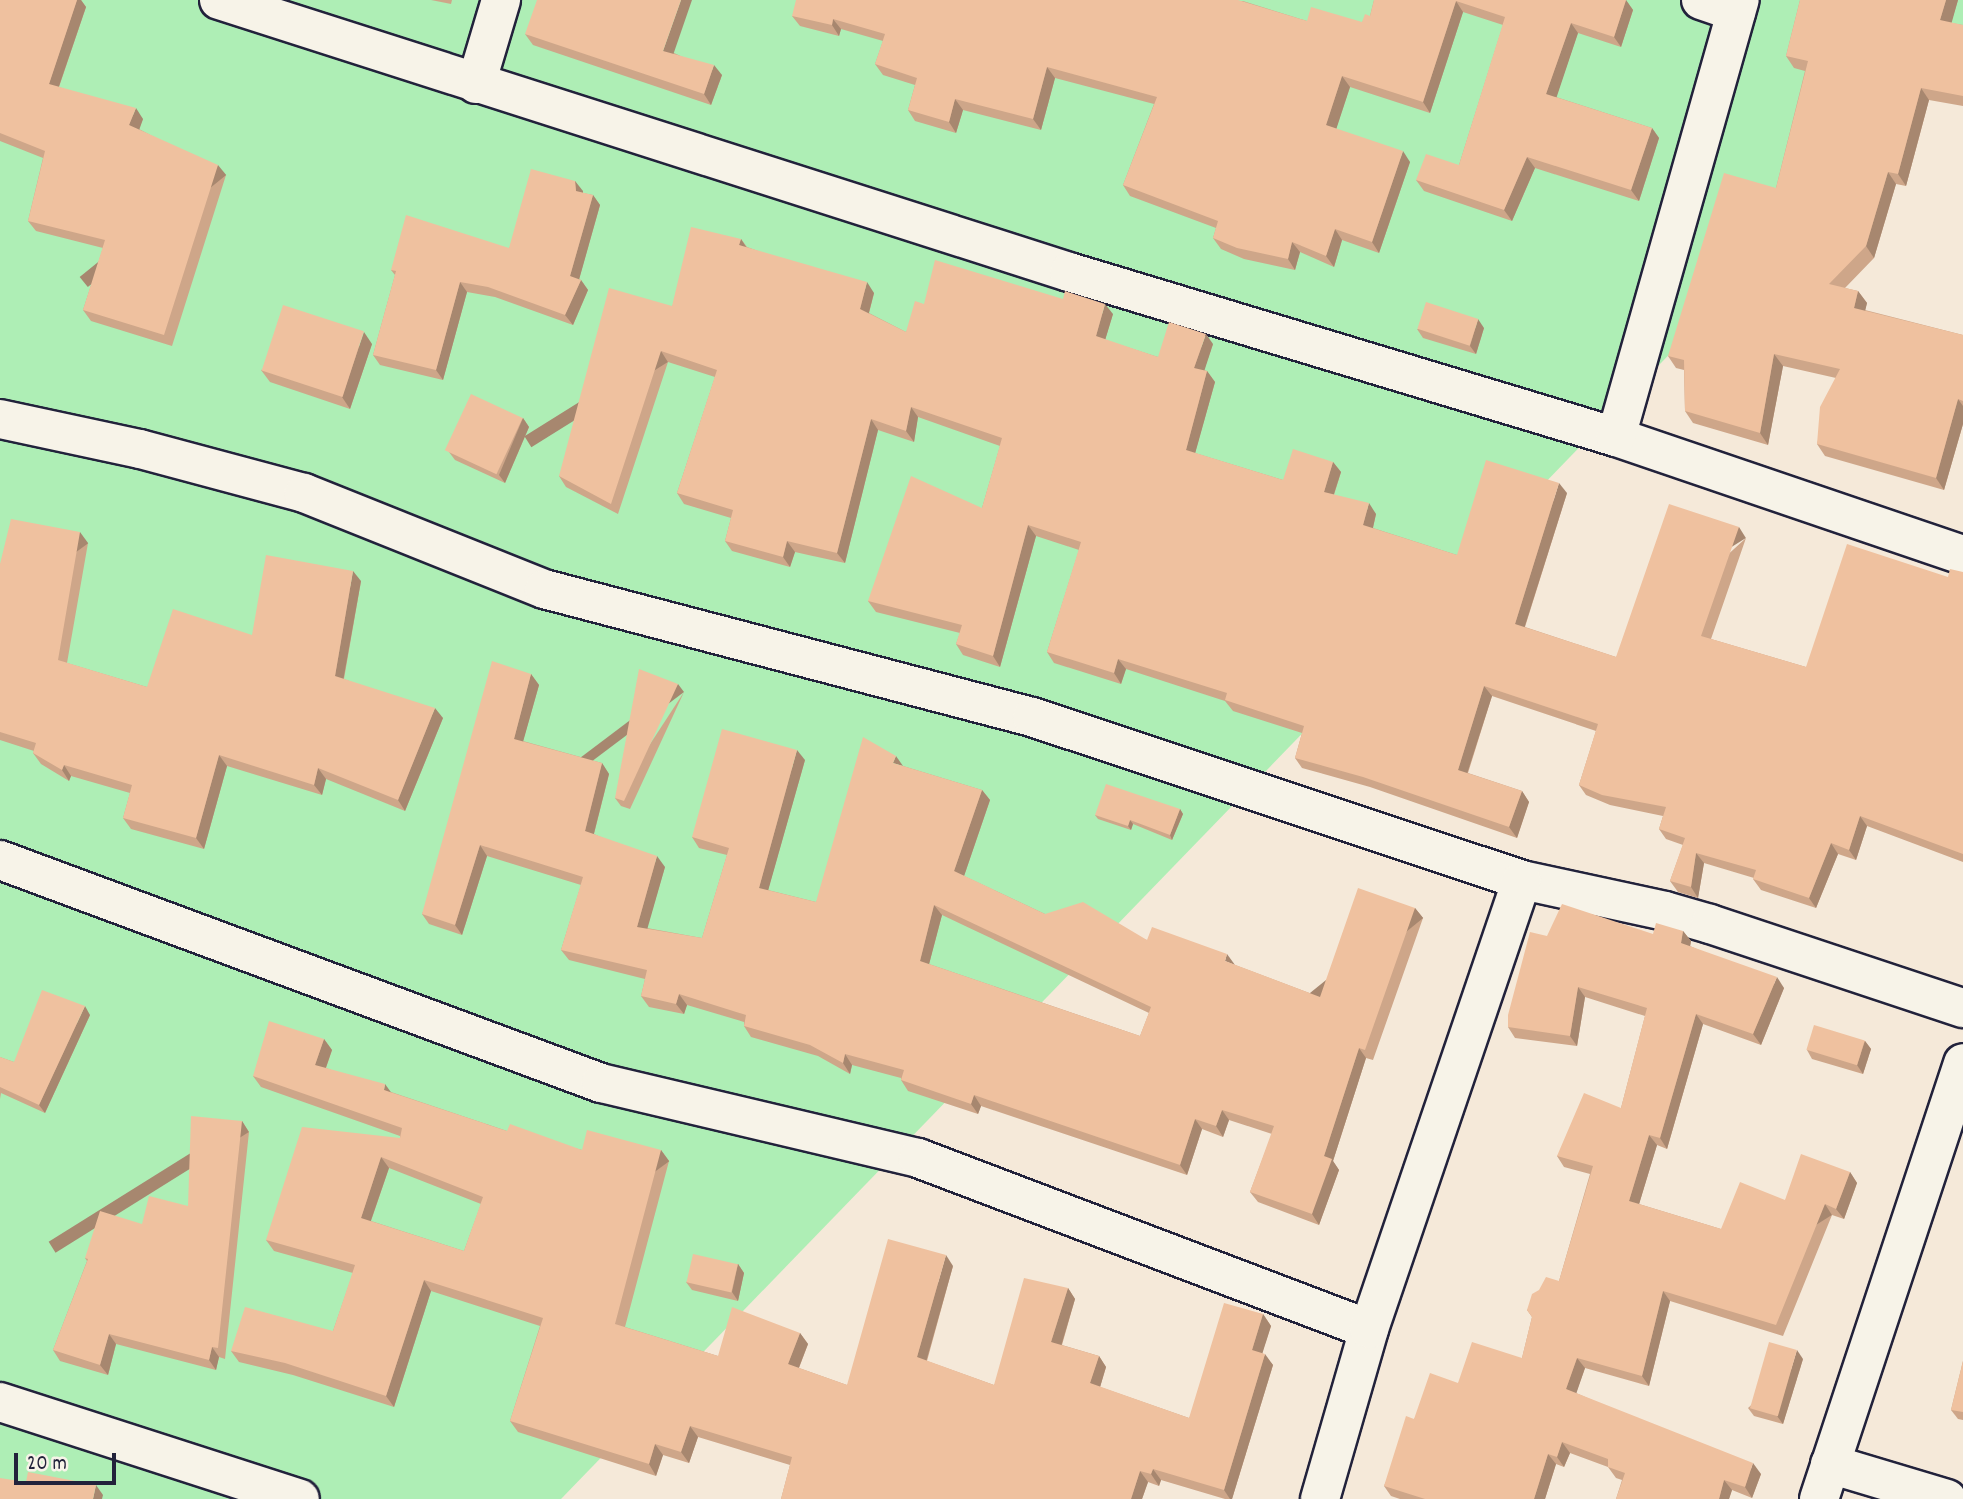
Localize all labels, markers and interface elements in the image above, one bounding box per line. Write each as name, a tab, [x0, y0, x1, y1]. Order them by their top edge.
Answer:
scale bar	[18, 1440, 119, 1484]
text: 20 m	[27, 1450, 67, 1480]

